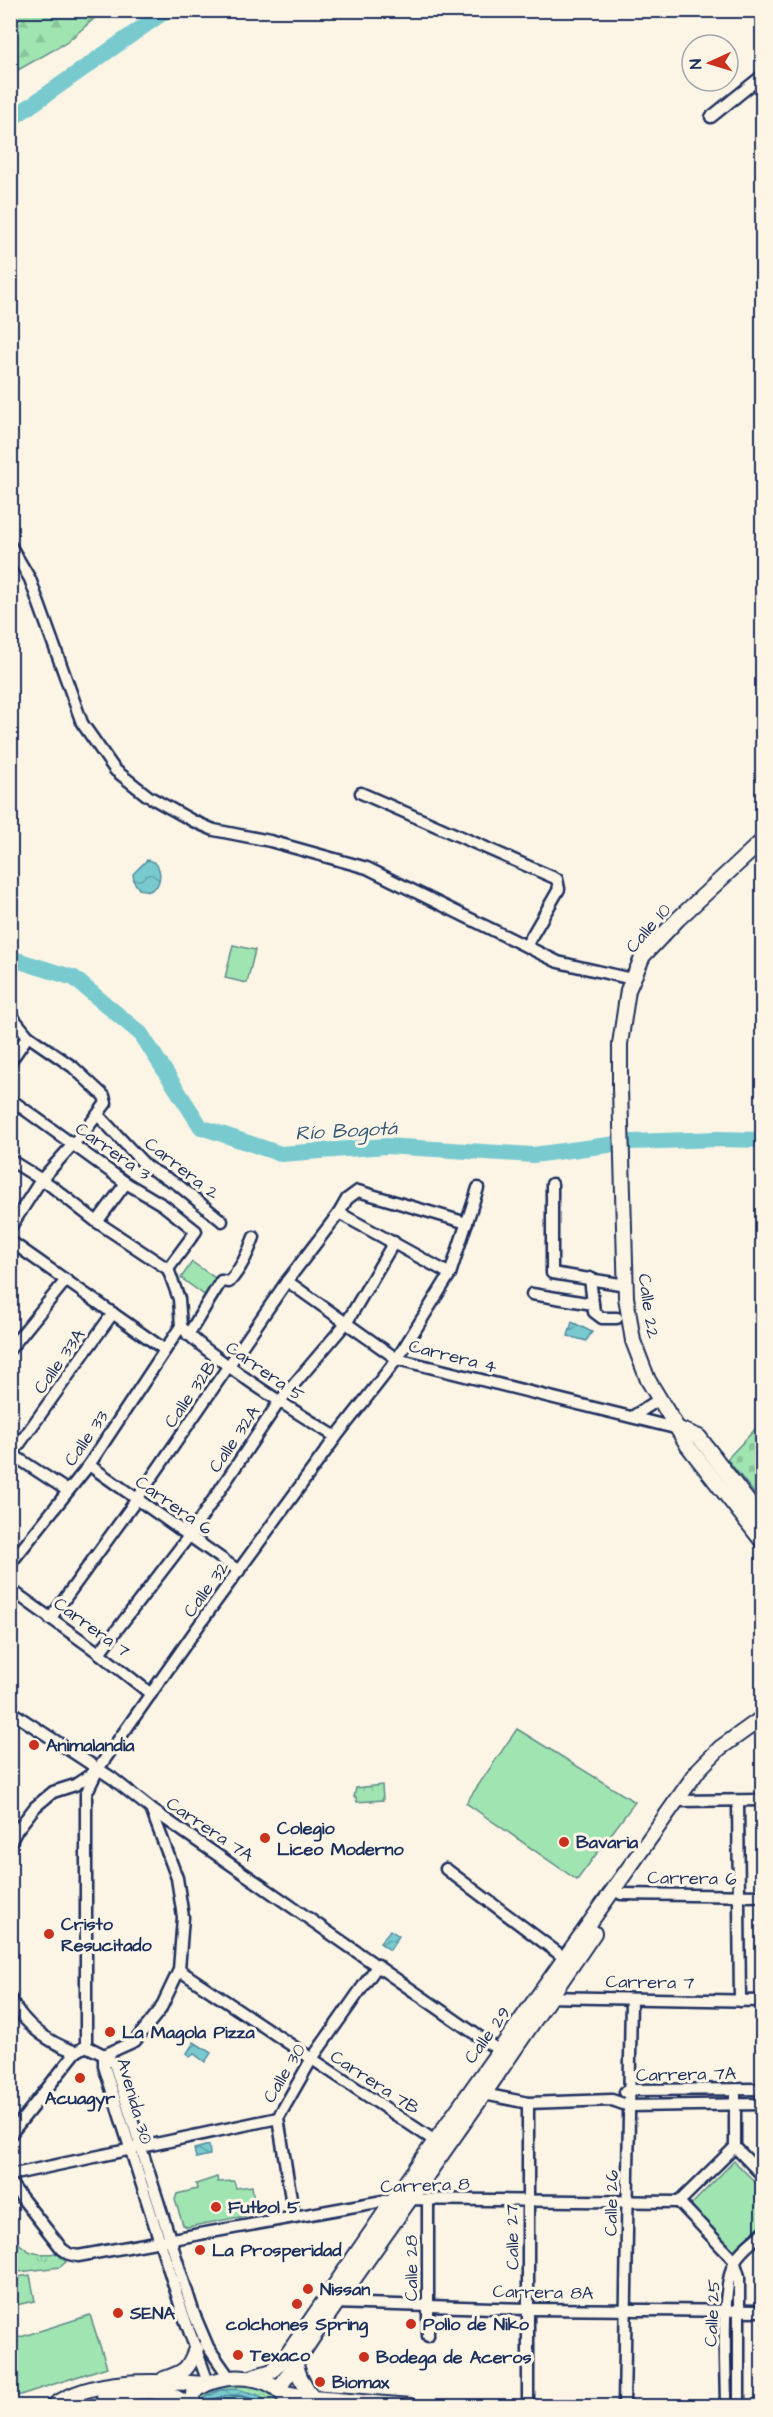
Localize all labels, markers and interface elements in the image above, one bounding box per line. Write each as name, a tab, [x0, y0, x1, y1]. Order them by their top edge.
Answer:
north arrow	[680, 33, 740, 93]
text: N	[685, 58, 707, 70]
street label: Calle 10	[620, 898, 677, 958]
water label: Río Bogotá	[294, 1114, 399, 1149]
street label: Carrera 3	[70, 1116, 156, 1187]
street label: Carrera 2	[139, 1131, 225, 1206]
street label: Calle 22	[632, 1272, 666, 1341]
street label: Calle 33A	[28, 1323, 91, 1399]
street label: Carrera 4	[406, 1333, 500, 1380]
street label: Carrera 5	[220, 1335, 309, 1408]
street label: Calle 32B	[158, 1356, 223, 1433]
street label: Calle 32A	[203, 1401, 266, 1478]
street label: Calle 33	[58, 1405, 115, 1471]
street label: Carrera 6	[130, 1470, 217, 1541]
street label: Calle 32	[177, 1556, 236, 1623]
street label: Carrera 7	[48, 1591, 135, 1664]
place label: Animalandia	[46, 1733, 135, 1758]
marker: Animalandia	[27, 1738, 41, 1752]
street label: Carrera 7A	[161, 1791, 259, 1868]
place label: Colegio Liceo Moderno	[277, 1816, 405, 1862]
place label: Bavaria	[576, 1830, 639, 1855]
marker: Colegio Liceo Moderno	[258, 1831, 272, 1845]
marker: Bavaria	[557, 1835, 571, 1849]
street label: Carrera 6	[647, 1865, 737, 1892]
place label: Cristo Resucitado	[61, 1912, 153, 1958]
marker: Cristo Resucitado	[42, 1927, 56, 1941]
street label: Carrera 7	[605, 1969, 695, 1996]
street label: Calle 29	[458, 2002, 517, 2069]
place label: La Magola Pizza	[122, 2020, 256, 2046]
marker: La Magola Pizza	[103, 2025, 117, 2039]
street label: Calle 30	[257, 2039, 312, 2108]
street label: Carrera 7B	[325, 2044, 424, 2121]
street label: Avenida 30	[110, 2055, 159, 2147]
street label: Carrera 7A	[636, 2061, 737, 2088]
marker: Acuagyr	[73, 2071, 87, 2085]
place label: Acuagyr	[45, 2086, 115, 2112]
street label: Calle 26	[598, 2170, 625, 2236]
street label: Carrera 8	[380, 2171, 470, 2200]
place label: Futbol 5	[228, 2195, 300, 2220]
marker: Futbol 5	[209, 2200, 223, 2214]
street label: Calle 27	[499, 2204, 526, 2270]
street label: Calle 28	[399, 2234, 424, 2301]
place label: La Prosperidad	[212, 2238, 342, 2263]
marker: La Prosperidad	[193, 2243, 207, 2257]
place label: Nissan	[320, 2277, 370, 2302]
street label: Calle 25	[698, 2278, 727, 2347]
street label: Carrera 8A	[492, 2279, 594, 2306]
marker: Nissan	[301, 2282, 315, 2296]
marker: colchones Spring	[290, 2297, 304, 2311]
place label: SENA	[129, 2301, 176, 2326]
marker: SENA	[111, 2306, 125, 2320]
place label: colchones Spring	[226, 2312, 369, 2338]
place label: Pollo de Niko	[423, 2312, 530, 2337]
marker: Pollo de Niko	[404, 2317, 418, 2331]
place label: Texaco	[249, 2343, 311, 2368]
place label: Bodega de Aceros	[376, 2345, 531, 2371]
marker: Texaco	[231, 2348, 245, 2362]
marker: Bodega de Aceros	[357, 2350, 371, 2364]
place label: Biomax	[332, 2370, 390, 2395]
marker: Biomax	[313, 2375, 327, 2389]

